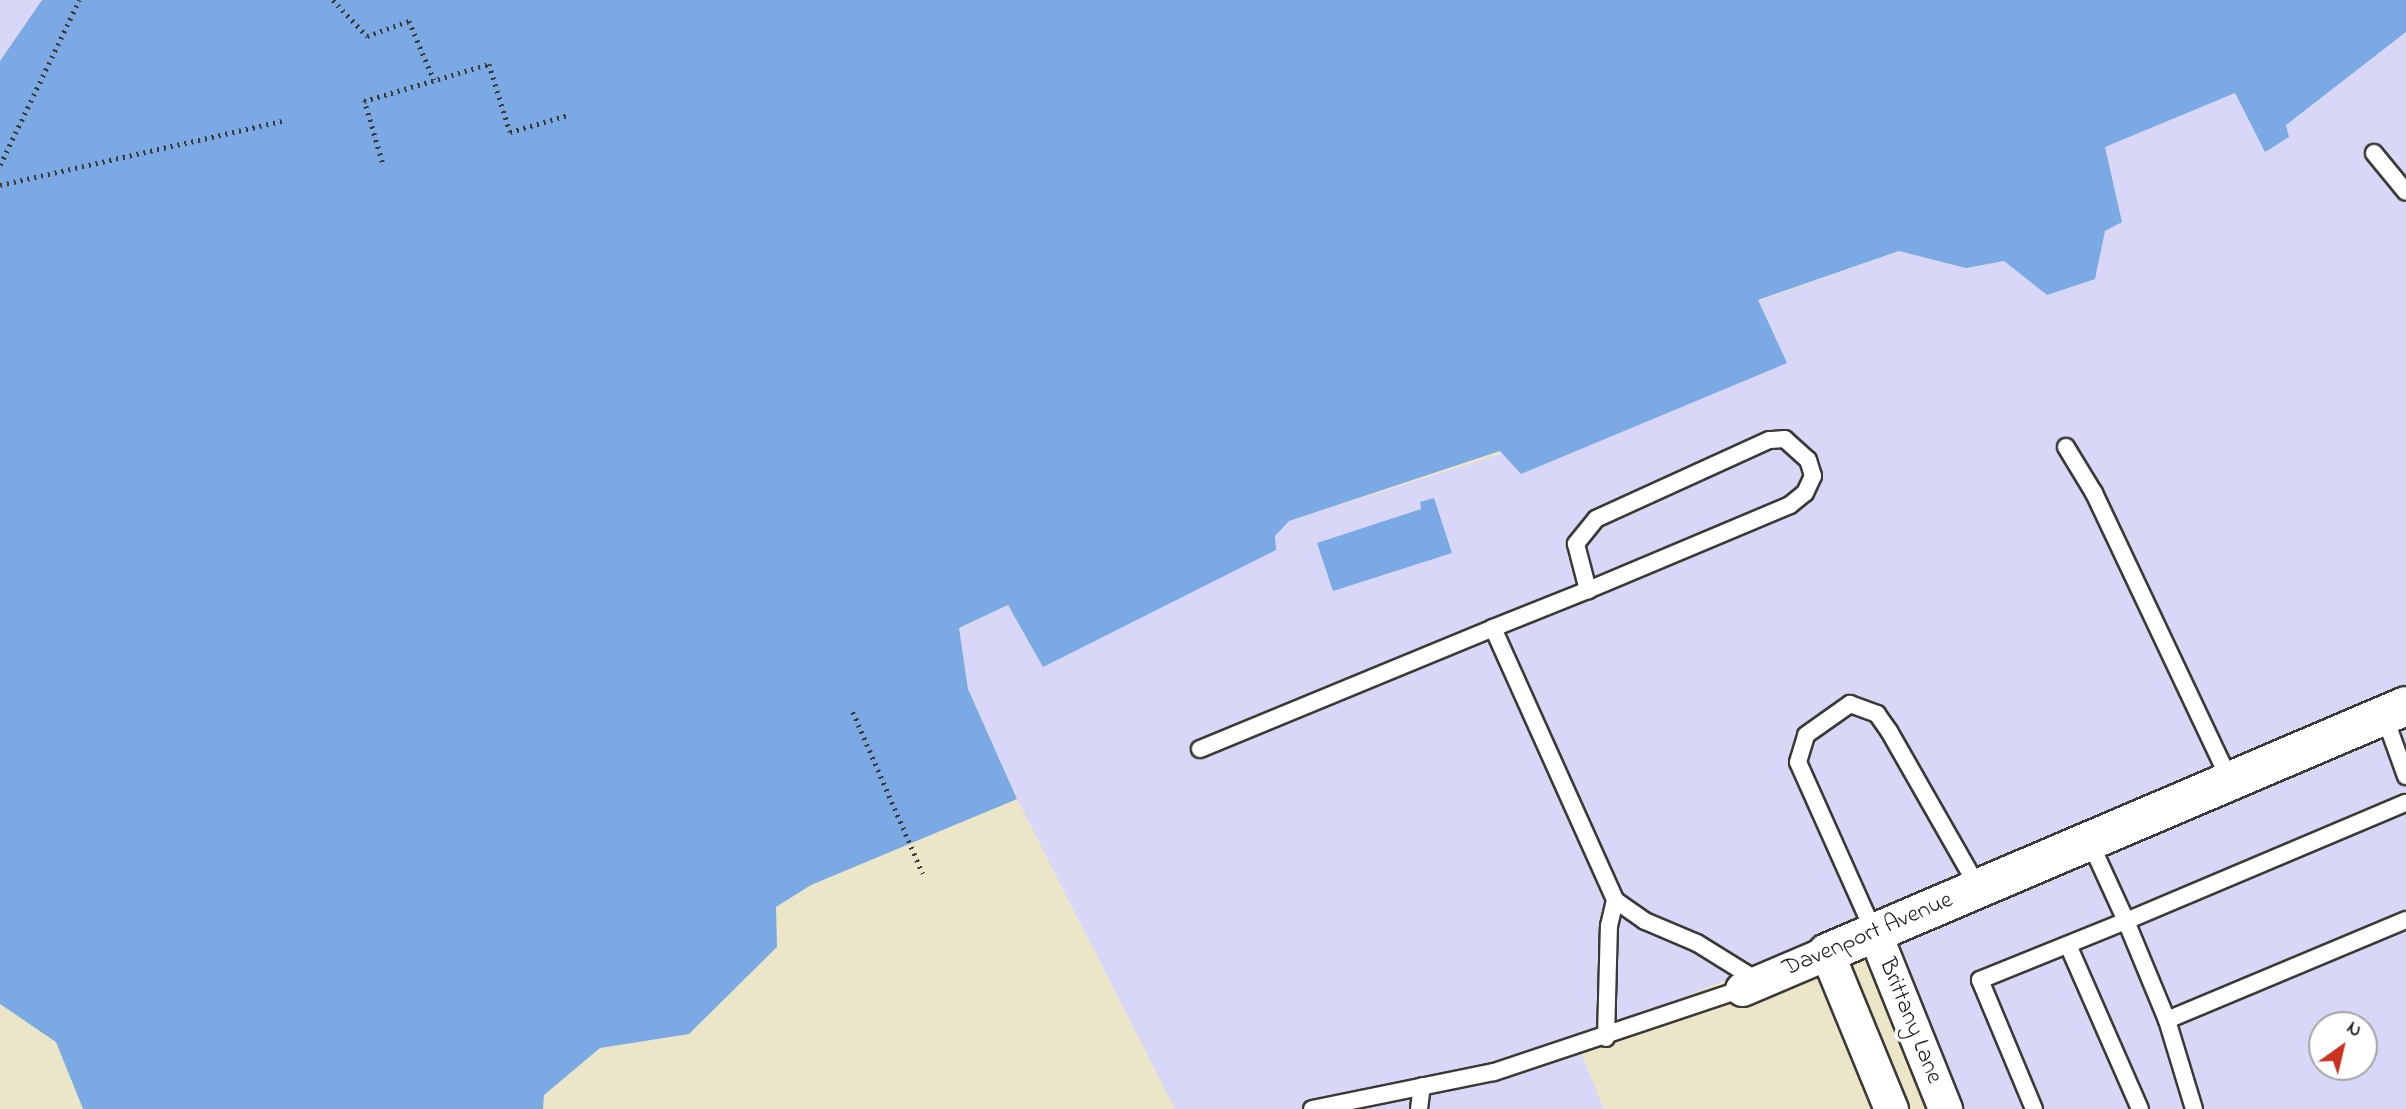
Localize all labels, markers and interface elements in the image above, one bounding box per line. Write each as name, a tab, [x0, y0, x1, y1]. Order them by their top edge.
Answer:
street label: Davenport Avenue	[1779, 886, 1957, 984]
street label: Brittany Lane	[1872, 954, 1948, 1088]
north arrow	[2308, 1011, 2378, 1081]
text: N	[2341, 1015, 2367, 1045]

